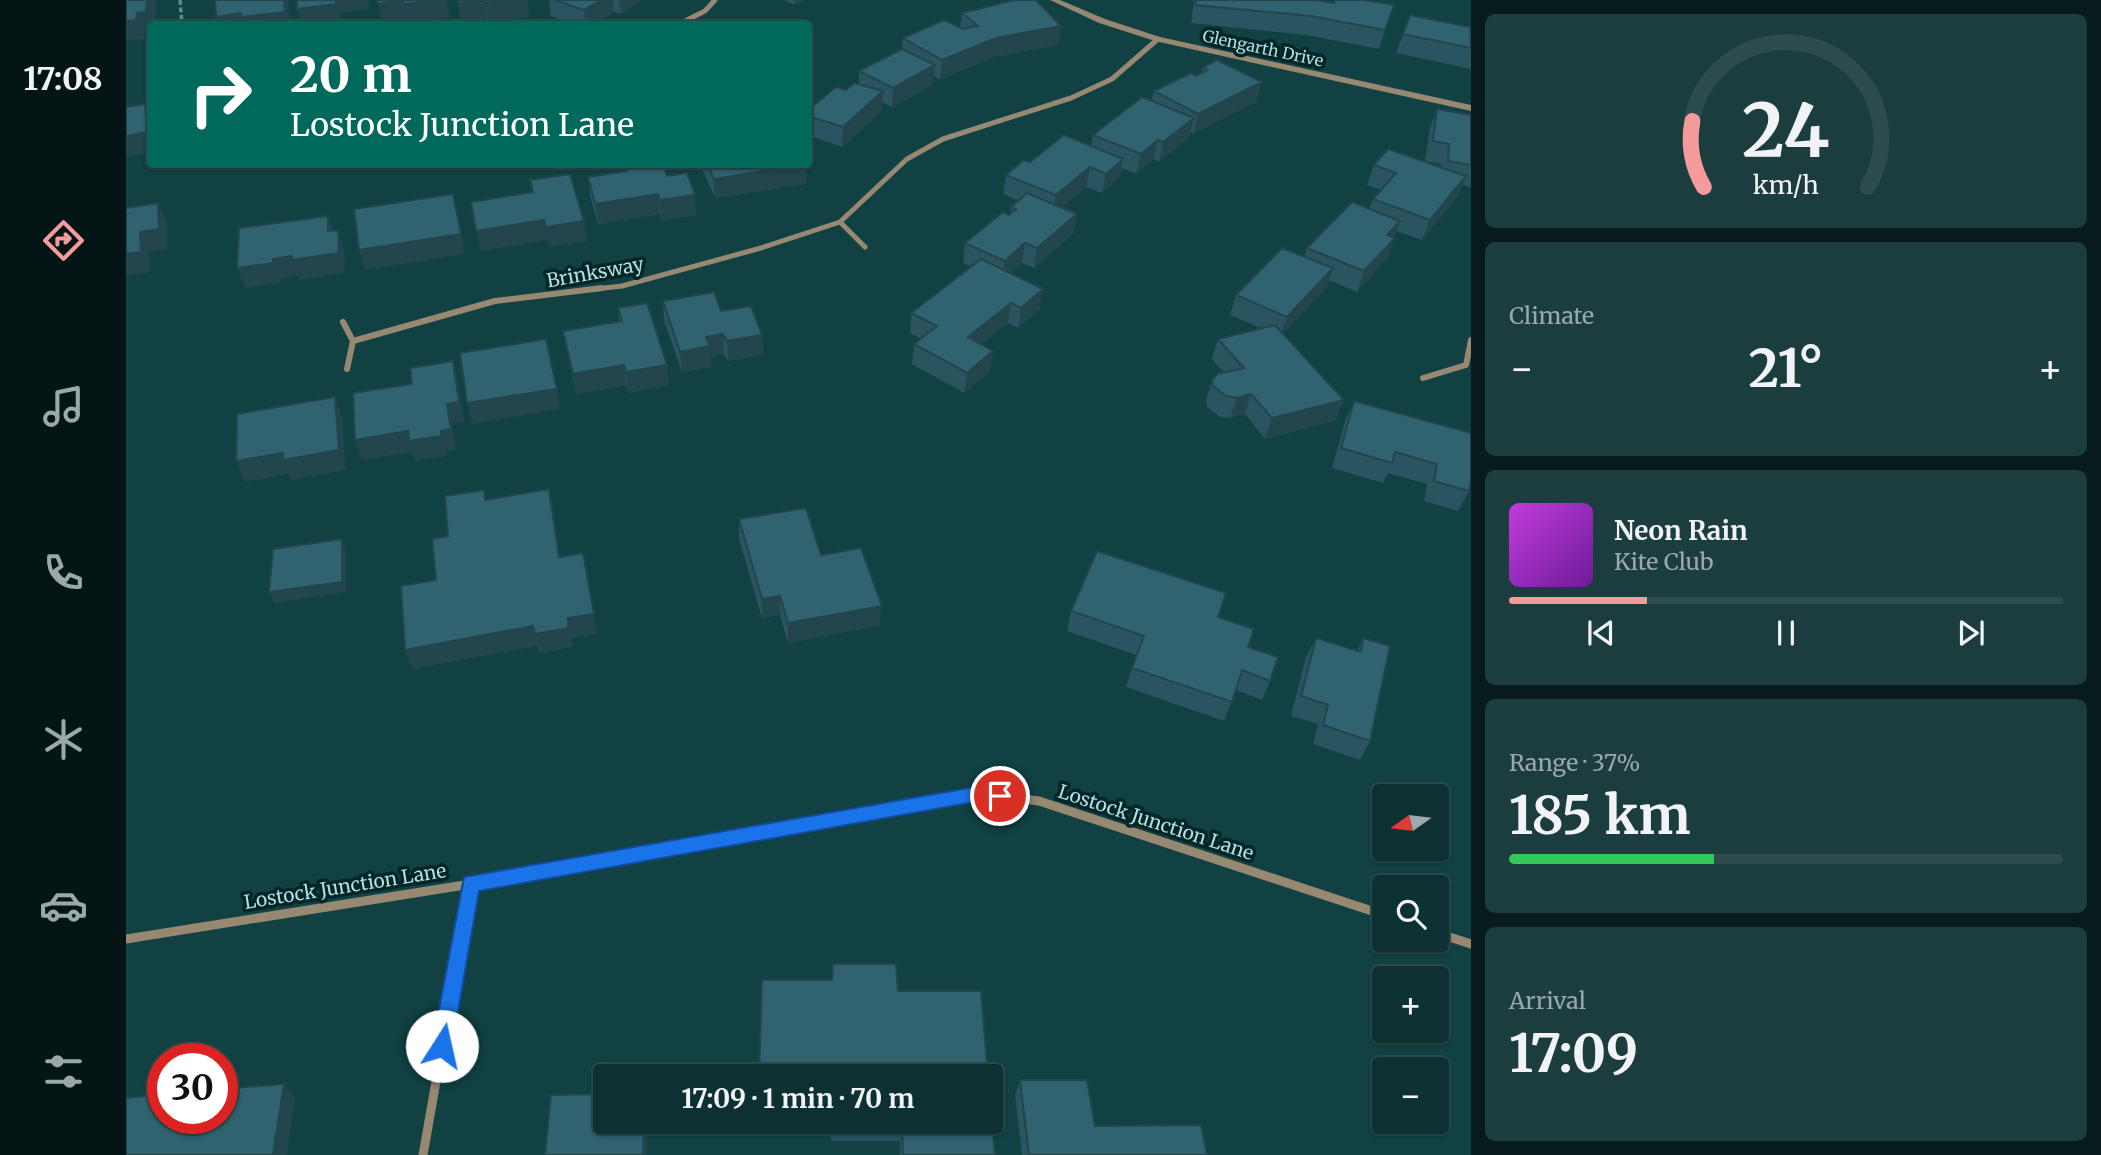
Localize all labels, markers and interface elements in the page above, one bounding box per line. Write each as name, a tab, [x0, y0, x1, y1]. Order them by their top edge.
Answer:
street label: Glengarth Drive	[1201, 25, 1325, 71]
text: 20 m	[290, 44, 411, 105]
icon: right	[175, 49, 266, 140]
text: 17:08	[23, 59, 103, 99]
text: 24	[1742, 85, 1830, 177]
text: Lostock Junction Lane	[290, 105, 634, 145]
text: km/h	[1753, 169, 1819, 201]
icon: directions	[39, 216, 88, 265]
street label: Brinksway	[545, 252, 645, 292]
text: Climate	[1509, 301, 1594, 330]
text: 21°	[1748, 336, 1824, 401]
text: −	[1509, 345, 1534, 392]
text: +	[2038, 345, 2063, 392]
icon: music	[39, 382, 88, 431]
text: Neon Rain	[1614, 514, 1748, 547]
text: Kite Club	[1614, 547, 1713, 576]
icon: phone	[39, 548, 88, 597]
icon: previous	[1582, 614, 1620, 652]
icon: pause	[1767, 614, 1805, 652]
icon: next	[1952, 614, 1990, 652]
icon: climate	[39, 715, 88, 764]
text: Range · 37%	[1509, 748, 1640, 777]
pin	[970, 766, 1030, 826]
icon: arrive	[981, 777, 1019, 815]
street label: Lostock Junction Lane	[1055, 779, 1257, 865]
text: 185 km	[1509, 783, 1690, 848]
north arrow	[1372, 784, 1449, 861]
map controls	[1372, 784, 1449, 1134]
street label: Lostock Junction Lane	[242, 858, 448, 914]
button: search	[1372, 875, 1449, 952]
icon: car	[39, 881, 88, 930]
button: +	[1372, 966, 1449, 1043]
text: Arrival	[1509, 986, 1586, 1015]
position arrow	[405, 1009, 479, 1083]
text: 17:09	[1509, 1021, 1638, 1086]
speed limit sign: 30	[147, 1043, 238, 1134]
icon: filters	[39, 1047, 88, 1096]
button: −	[1372, 1057, 1449, 1134]
text: 17:09 · 1 min · 70 m	[681, 1082, 915, 1115]

